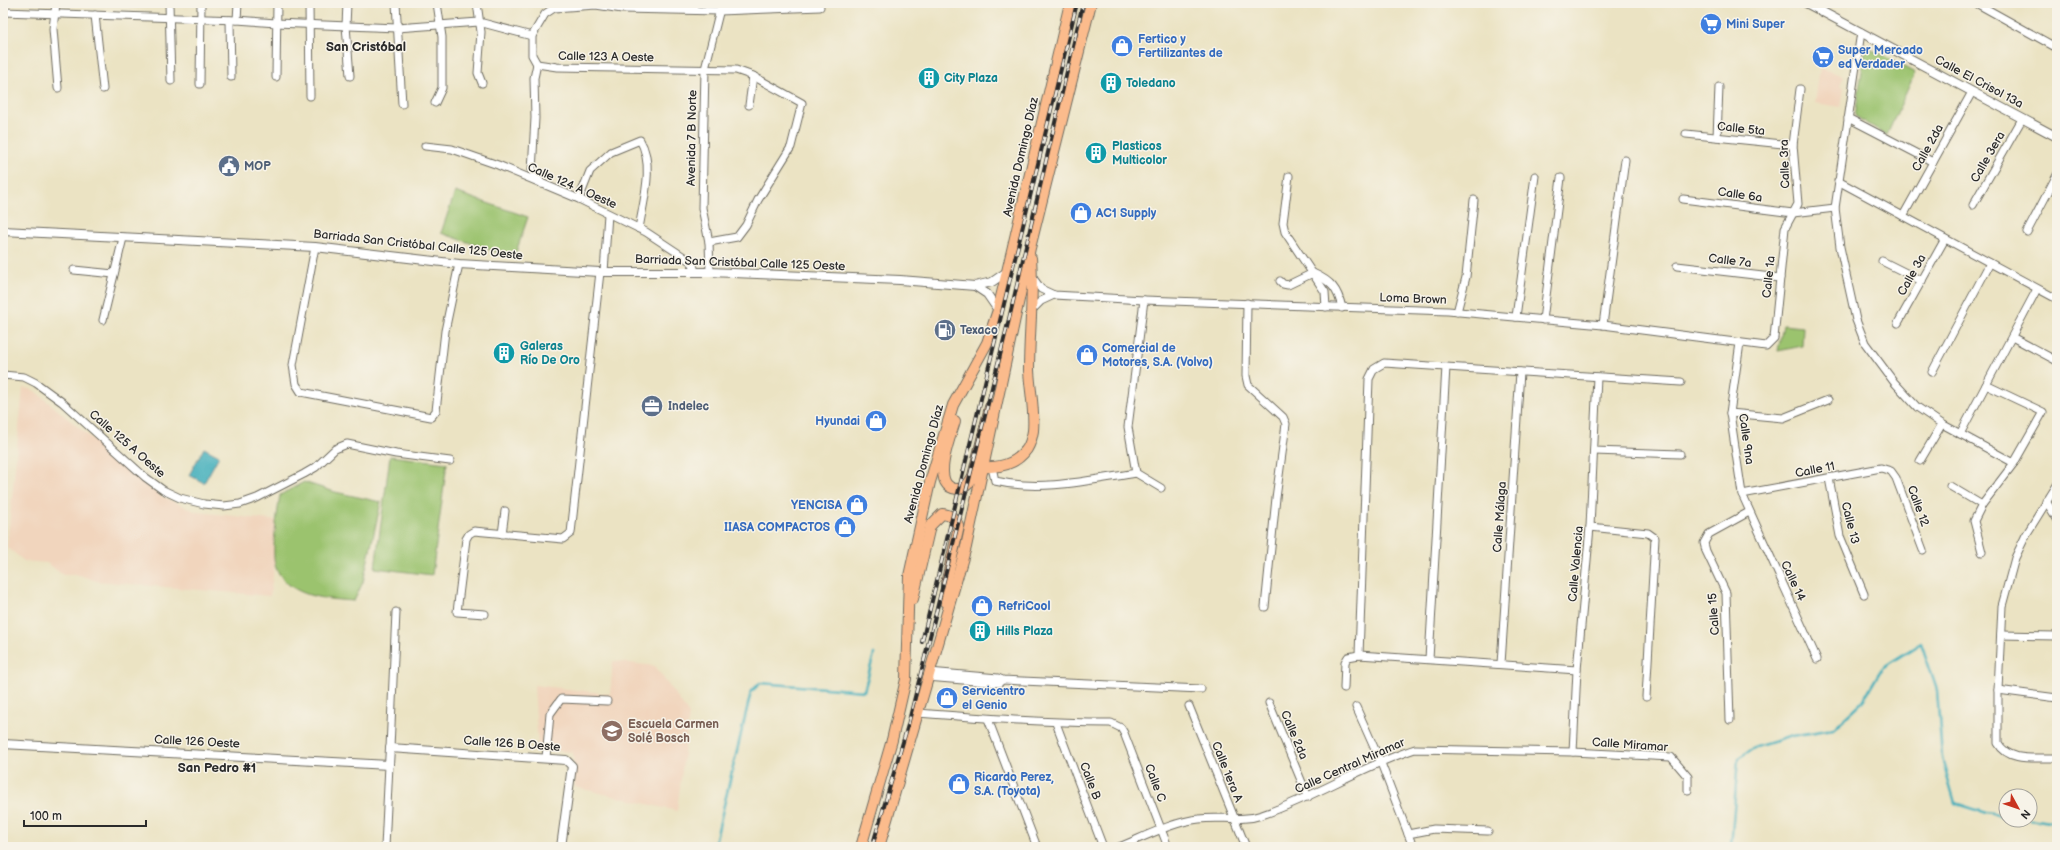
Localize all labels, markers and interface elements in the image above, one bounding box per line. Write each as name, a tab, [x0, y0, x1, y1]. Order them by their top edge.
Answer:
supermarket icon: Mini Super	[1698, 11, 1724, 37]
place label: Mini Super	[1726, 17, 1785, 32]
place label: Fertico y Fertilizantes de	[1138, 32, 1223, 61]
shop icon: Fertico y Fertilizantes de	[1109, 33, 1135, 59]
district label: San Cristóbal	[326, 39, 406, 55]
place label: Super Mercado ed Verdader	[1838, 43, 1923, 72]
supermarket icon: Super Mercado ed Verdader	[1810, 44, 1836, 70]
street label: Calle 123 A Oeste	[558, 49, 654, 65]
street label: Calle El Crisol 13a	[1932, 52, 2026, 112]
building icon: City Plaza	[916, 65, 942, 91]
building icon: Toledano	[1098, 70, 1124, 96]
place label: City Plaza	[944, 71, 998, 86]
place label: Toledano	[1126, 76, 1176, 91]
street label: Avenida 7 B Norte	[684, 90, 700, 186]
street label: Avenida Domingo Díaz	[1000, 95, 1042, 218]
street label: Calle 5ta	[1716, 119, 1766, 139]
street label: Calle 2da	[1909, 122, 1947, 174]
street label: Calle 3era	[1967, 129, 2009, 185]
place label: Plasticos Multicolor	[1112, 139, 1167, 168]
street label: Calle 3ra	[1777, 139, 1793, 189]
building icon: Plasticos Multicolor	[1083, 140, 1109, 166]
public building icon: MOP	[216, 153, 242, 179]
place label: MOP	[244, 159, 271, 174]
street label: Calle 124 A Oeste	[525, 160, 619, 212]
street label: Calle 6a	[1717, 184, 1764, 206]
shop icon: AC1 Supply	[1068, 200, 1094, 226]
place label: AC1 Supply	[1095, 206, 1157, 221]
street label: Barriada San Cristóbal Calle 125 Oeste	[313, 227, 523, 263]
street label: Calle 7a	[1708, 251, 1753, 271]
street label: Calle 3a	[1895, 251, 1930, 298]
street label: Barriada San Cristóbal Calle 125 Oeste	[635, 252, 845, 274]
street label: Calle 1a	[1759, 255, 1779, 299]
street label: Loma Brown	[1379, 290, 1447, 308]
fuel station icon: Texaco	[932, 317, 958, 343]
place label: Texaco	[960, 323, 998, 338]
place label: Galeras Río De Oro	[520, 339, 580, 368]
building icon: Galeras Río De Oro	[491, 340, 517, 366]
place label: Comercial de Motores, S.A. (Volvo)	[1102, 341, 1213, 370]
shop icon: Comercial de Motores, S.A. (Volvo)	[1074, 342, 1100, 368]
office icon: Indelec	[639, 393, 665, 419]
place label: Indelec	[668, 399, 710, 414]
street label: Avenida Domingo Díaz	[901, 403, 947, 525]
street label: Calle 125 A Oeste	[86, 407, 168, 481]
shop icon: Hyundai	[863, 408, 889, 434]
street label: Calle 9na	[1735, 412, 1757, 466]
place label: Hyundai	[815, 414, 860, 429]
street label: Calle 11	[1794, 459, 1836, 481]
street label: Calle Málaga	[1490, 481, 1510, 553]
street label: Calle 12	[1904, 483, 1932, 529]
shop icon: YENCISA	[844, 492, 870, 518]
place label: YENCISA	[791, 498, 843, 513]
street label: Calle 13	[1838, 500, 1862, 546]
shop icon: IIASA COMPACTOS	[832, 514, 858, 540]
place label: IIASA COMPACTOS	[724, 520, 830, 535]
street label: Calle Valencia	[1565, 525, 1587, 603]
street label: Calle 14	[1777, 558, 1809, 604]
street label: Calle 15	[1705, 592, 1723, 636]
shop icon: RefriCool	[969, 593, 995, 619]
place label: RefriCool	[998, 599, 1050, 614]
building icon: Hills Plaza	[967, 618, 993, 644]
place label: Hills Plaza	[996, 624, 1053, 639]
place label: Servicentro el Genio	[962, 684, 1025, 713]
shop icon: Servicentro el Genio	[934, 685, 960, 711]
street label: Calle 2da	[1277, 708, 1311, 762]
place label: Escuela Carmen Solé Bosch	[628, 717, 719, 746]
school or university icon: Escuela Carmen Solé Bosch	[599, 718, 625, 744]
street label: Calle 126 Oeste	[154, 732, 240, 752]
street label: Calle 126 B Oeste	[463, 733, 561, 755]
street label: Calle Central Miramar	[1293, 735, 1408, 797]
street label: Calle Miramar	[1592, 735, 1669, 755]
street label: Calle 1era A	[1208, 739, 1246, 805]
district label: San Pedro #1	[178, 760, 256, 776]
street label: Calle B	[1076, 760, 1104, 802]
street label: Calle C	[1141, 762, 1169, 805]
place label: Ricardo Perez, S.A. (Toyota)	[974, 770, 1054, 799]
shop icon: Ricardo Perez, S.A. (Toyota)	[946, 771, 972, 797]
north arrow	[1998, 788, 2038, 828]
scale bar	[24, 802, 146, 828]
text: N	[2018, 807, 2033, 821]
text: 100 m	[30, 809, 62, 824]

